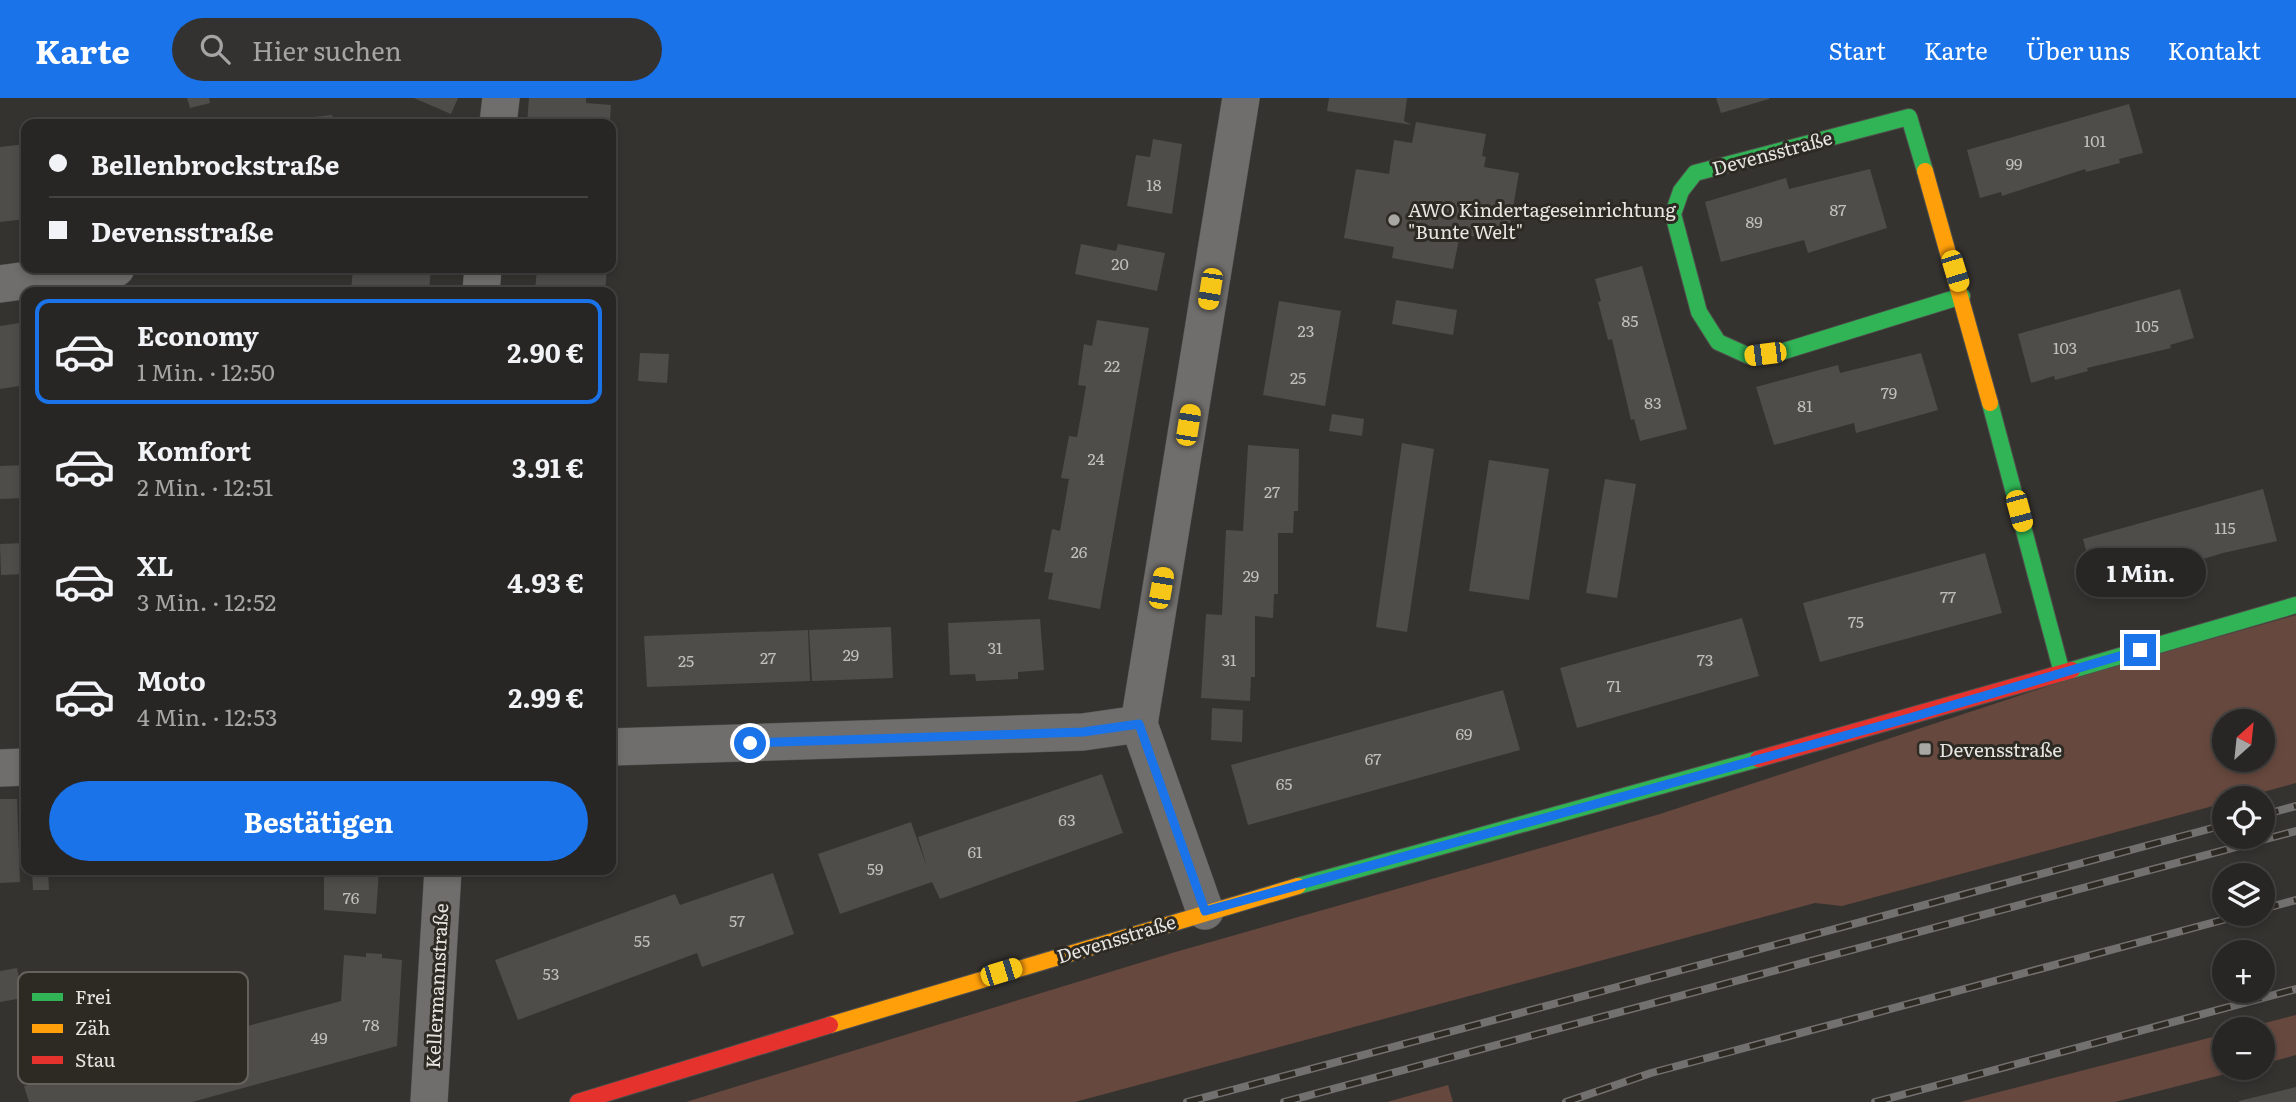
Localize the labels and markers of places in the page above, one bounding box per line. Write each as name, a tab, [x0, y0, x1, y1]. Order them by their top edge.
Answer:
place label: AWO Kindertageseinrichtung "Bunte Welt"	[1408, 195, 1677, 245]
marker: AWO Kindertageseinrichtung "Bunte Welt"	[1386, 212, 1402, 228]
place label: Devensstraße	[1939, 735, 2062, 763]
marker: Devensstraße	[1917, 741, 1933, 757]

